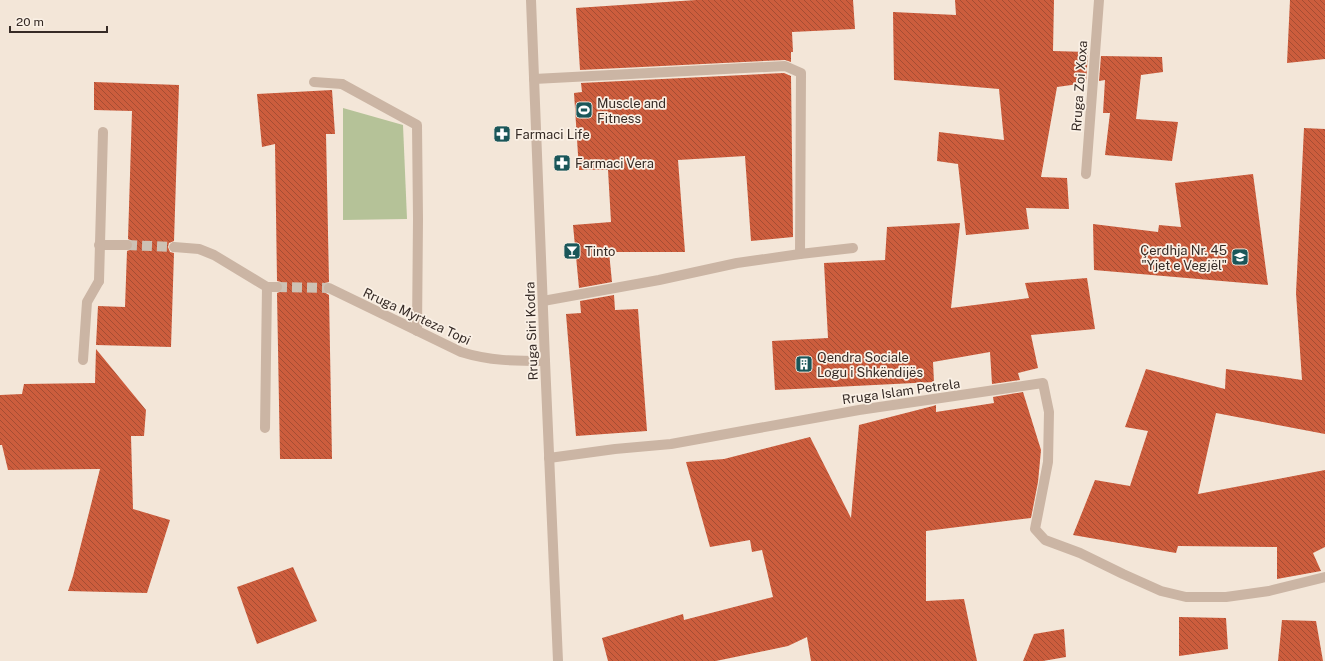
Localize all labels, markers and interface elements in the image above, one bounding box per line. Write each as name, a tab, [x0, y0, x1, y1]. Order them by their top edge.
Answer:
scale bar	[10, 8, 107, 34]
text: 20 m	[16, 15, 44, 29]
street label: Rruga Zoi Xoxa	[1069, 40, 1090, 132]
place label: Muscle and Fitness	[597, 96, 666, 126]
sports icon: Muscle and Fitness	[574, 100, 594, 120]
pharmacy icon: Farmaci Life	[492, 124, 512, 144]
place label: Farmaci Life	[515, 127, 590, 142]
pharmacy icon: Farmaci Vera	[552, 153, 572, 173]
place label: Farmaci Vera	[575, 156, 654, 171]
bar icon: Tinto	[562, 241, 582, 261]
place label: Çerdhja Nr. 45 "Yjet e Vegjël"	[1140, 243, 1227, 273]
place label: Tinto	[585, 244, 615, 259]
school or university icon: Çerdhja Nr. 45 "Yjet e Vegjël"	[1230, 247, 1250, 267]
street label: Rruga Siri Kodra	[522, 281, 541, 381]
street label: Rruga Myrteza Topi	[361, 285, 473, 348]
place label: Qendra Sociale Logu i Shkëndijës	[817, 350, 923, 380]
building icon: Qendra Sociale Logu i Shkëndijës	[794, 354, 814, 374]
street label: Rruga Islam Petrela	[841, 376, 961, 407]

